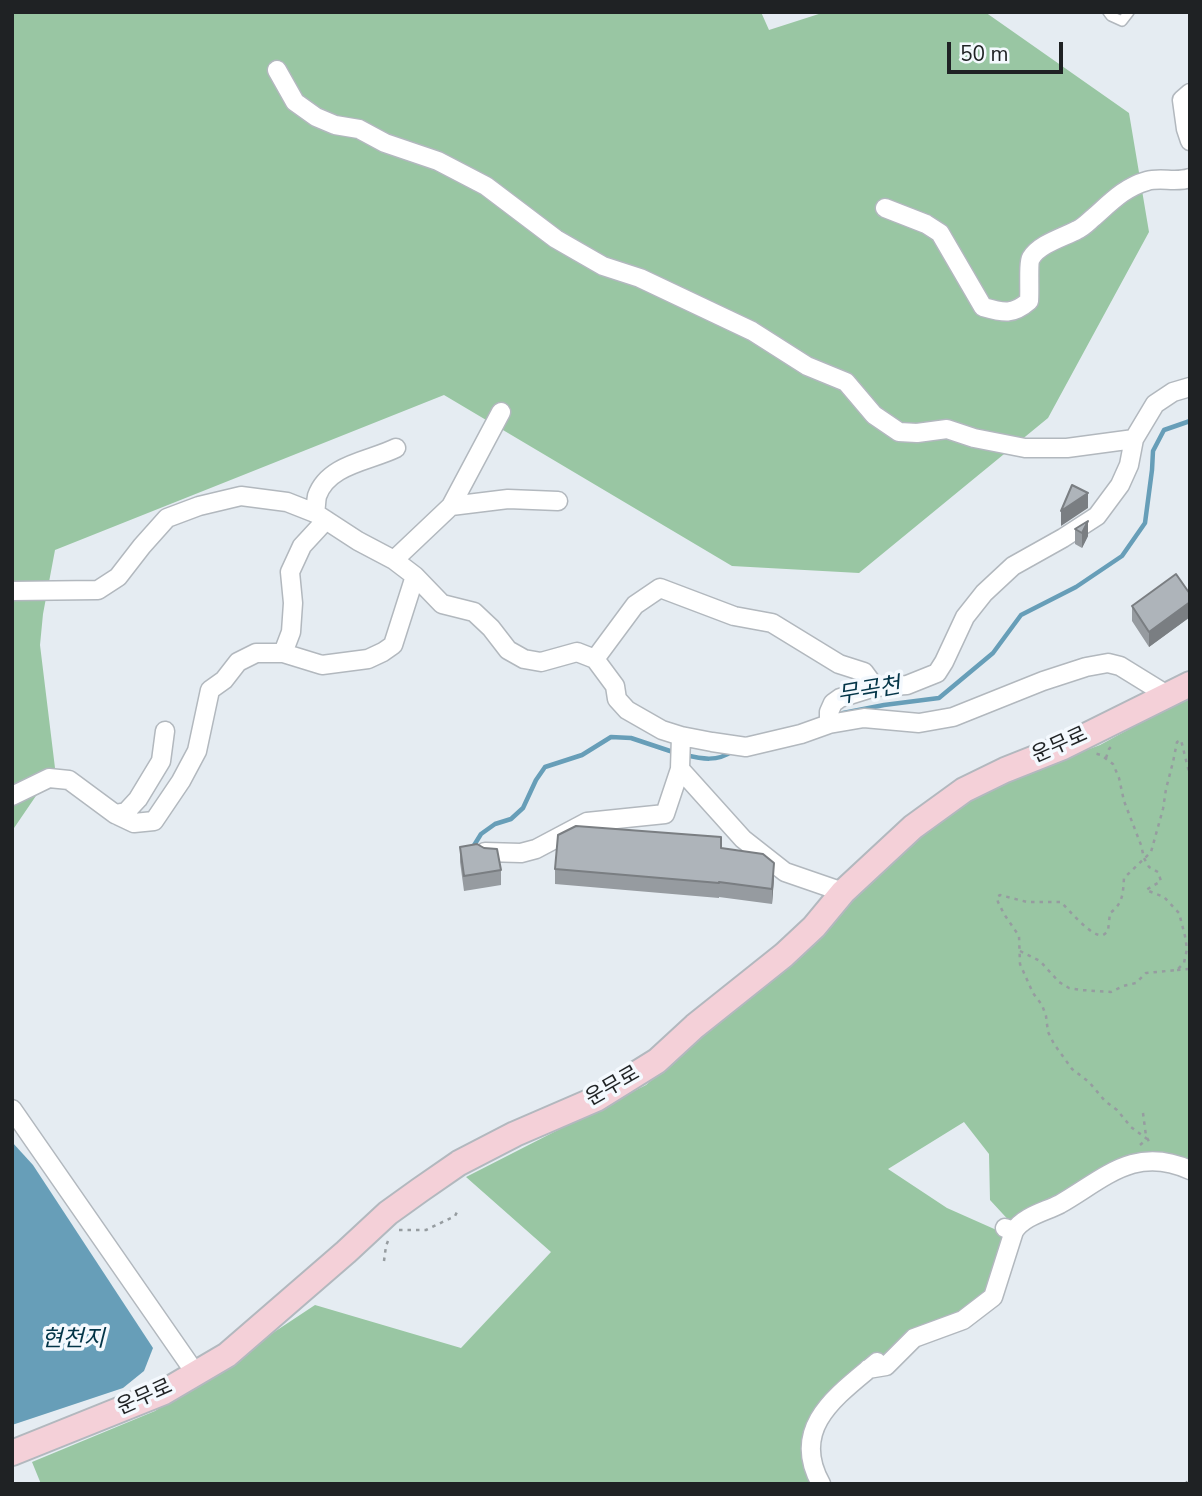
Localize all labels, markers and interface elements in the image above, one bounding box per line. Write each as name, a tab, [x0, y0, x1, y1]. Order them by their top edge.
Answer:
scale bar	[950, 28, 1066, 72]
text: 50 m	[960, 40, 1009, 68]
water label: 무곡천	[835, 673, 903, 711]
street label: 운무로	[1028, 723, 1092, 769]
street label: 운무로	[582, 1062, 644, 1112]
water label: 현천지	[41, 1326, 105, 1354]
street label: 운무로	[113, 1375, 177, 1421]

